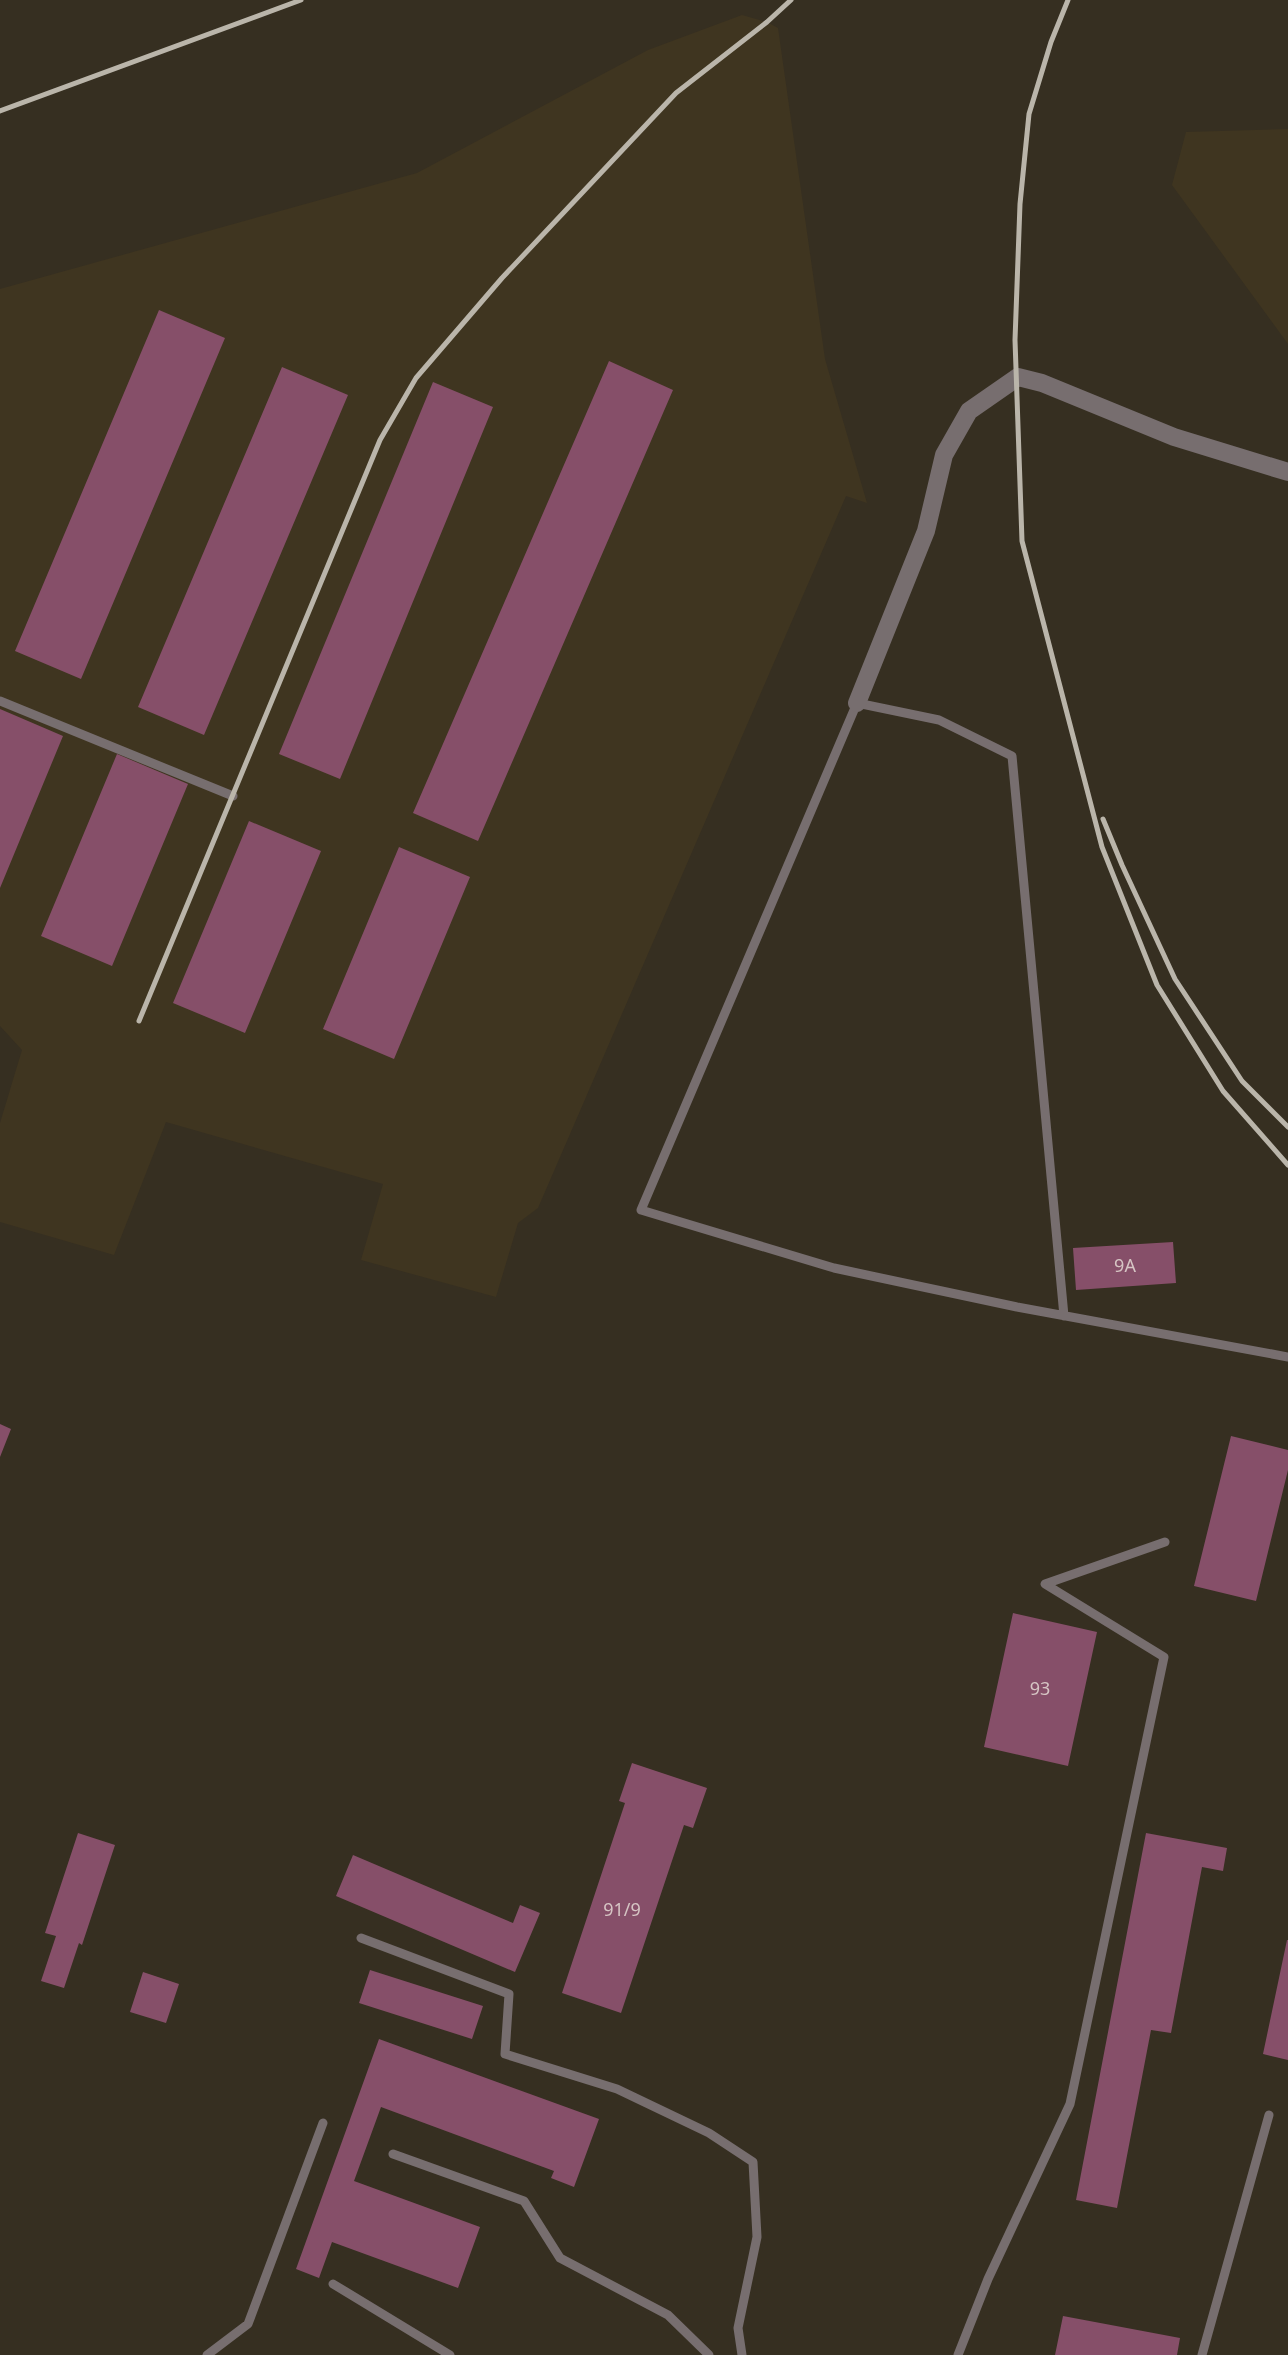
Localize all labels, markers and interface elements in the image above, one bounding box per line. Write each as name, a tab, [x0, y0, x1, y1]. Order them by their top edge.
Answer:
house number: 9А	[1114, 1253, 1136, 1277]
house number: 93	[1030, 1676, 1050, 1700]
house number: 91/9	[603, 1897, 641, 1921]

